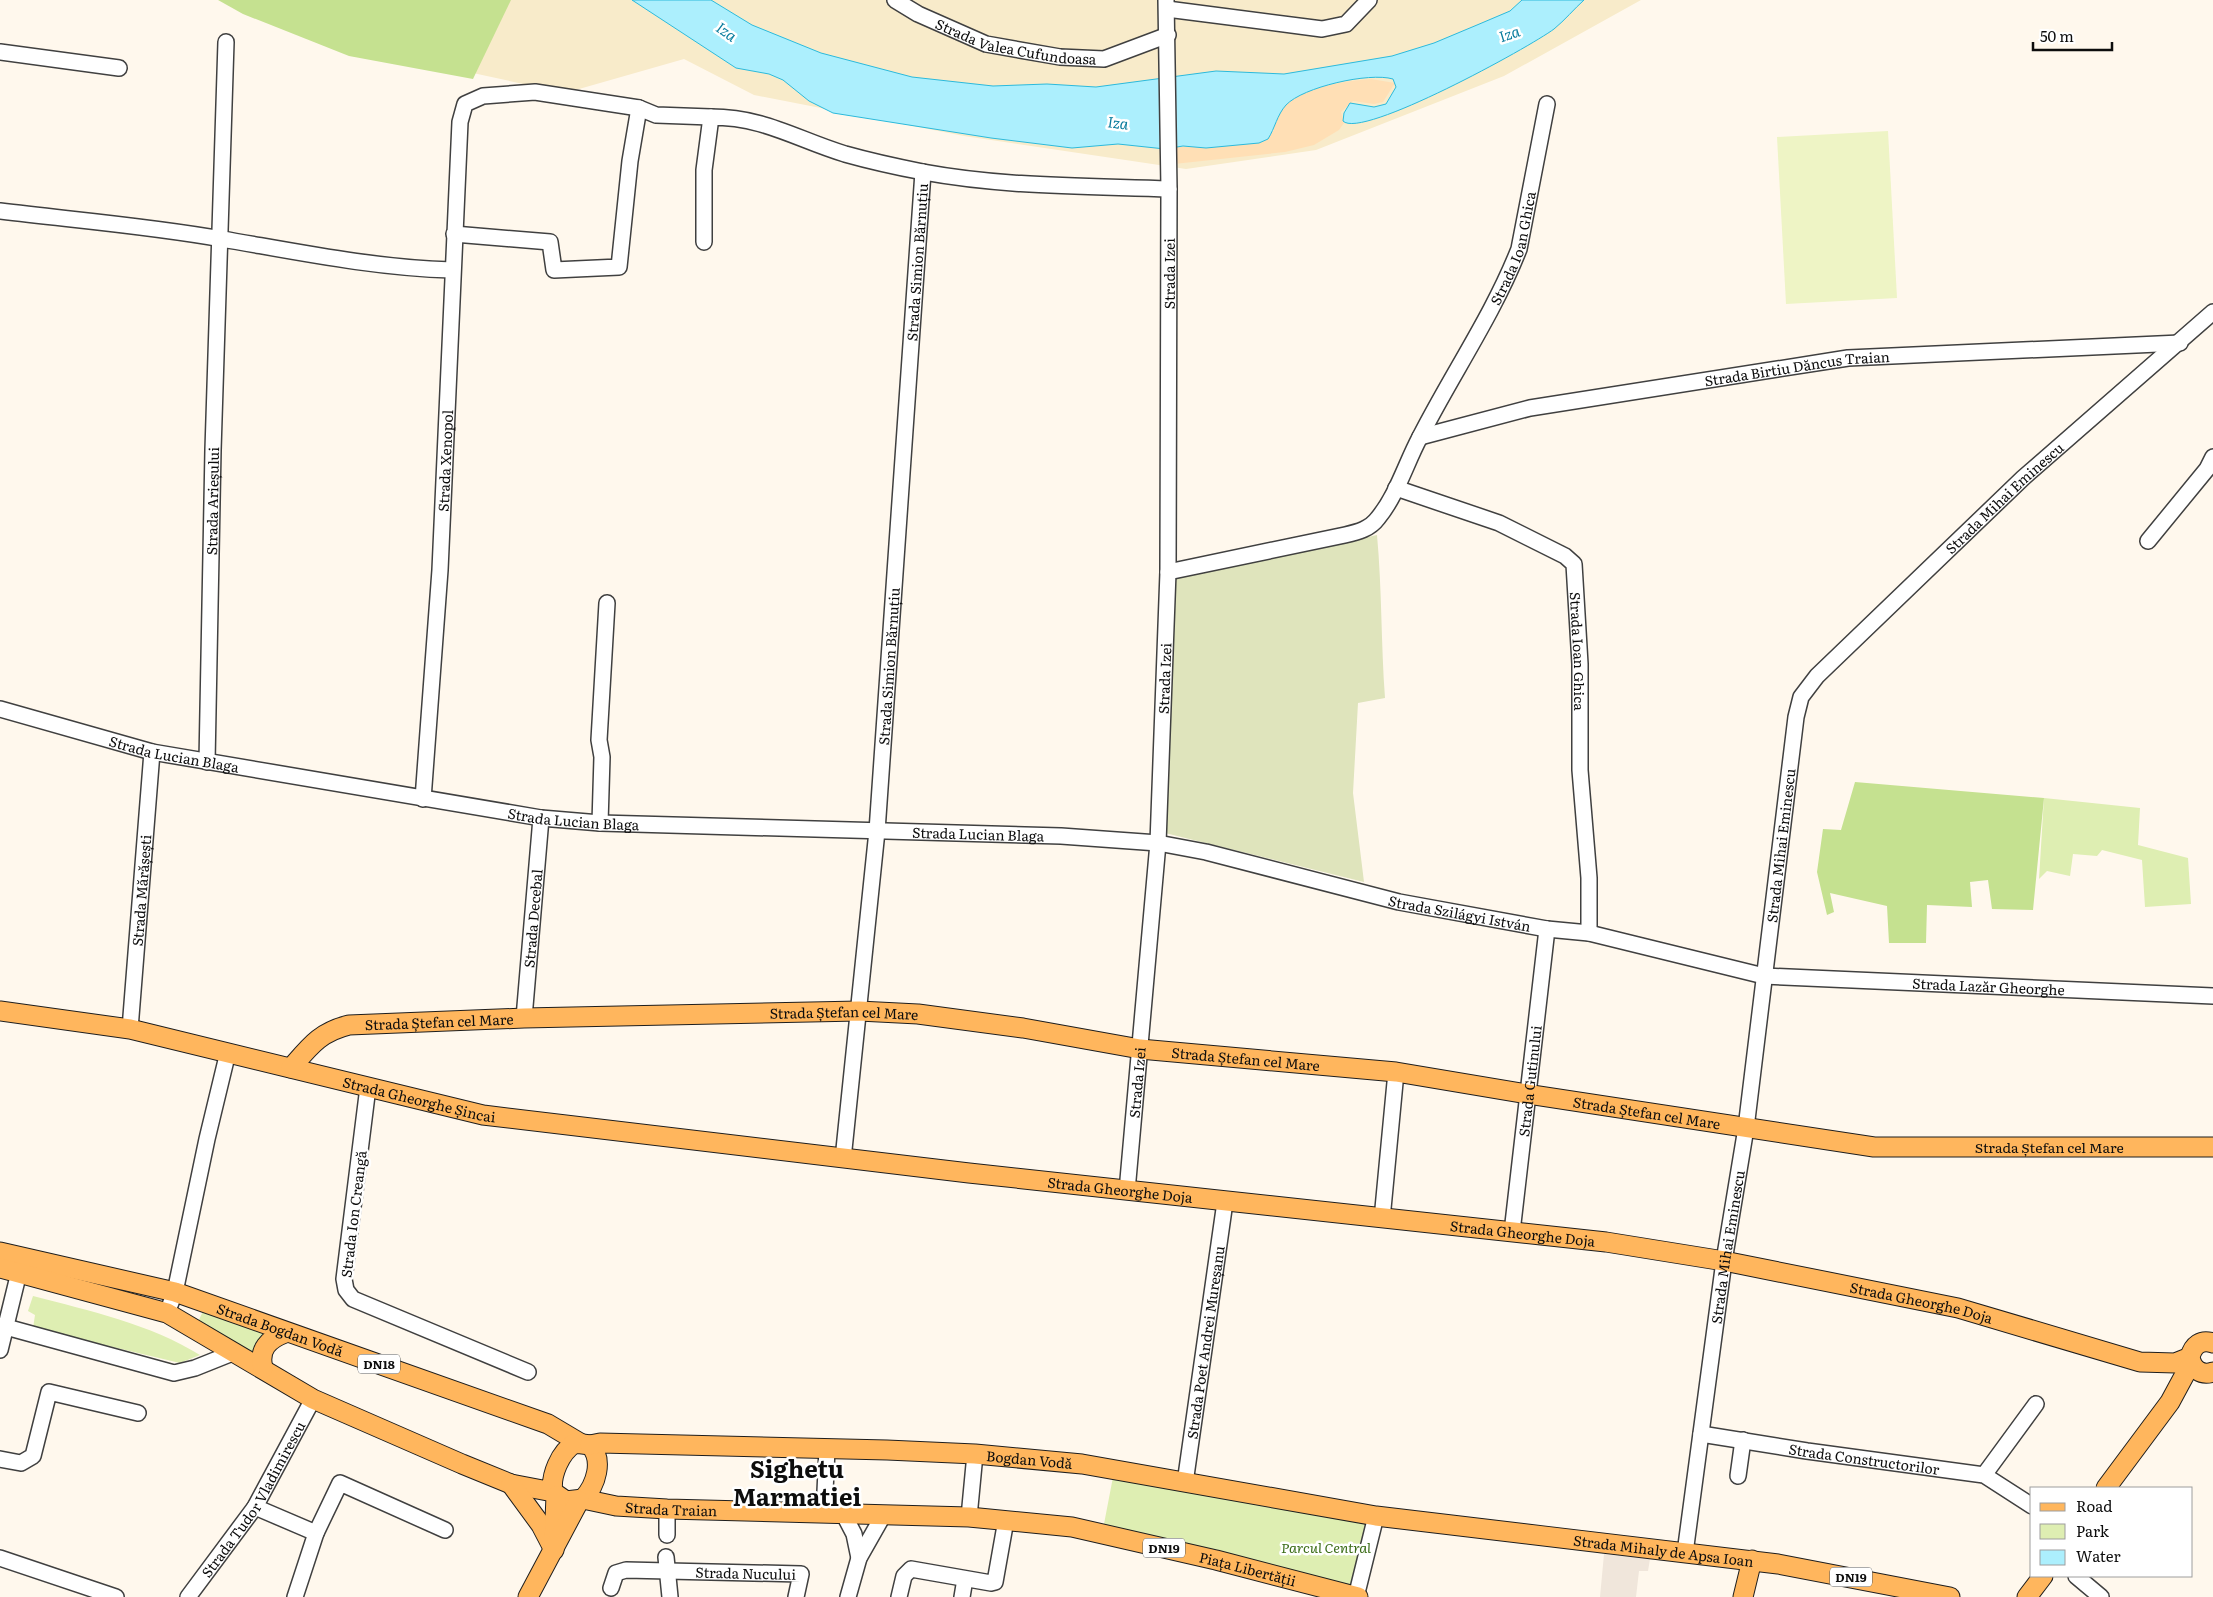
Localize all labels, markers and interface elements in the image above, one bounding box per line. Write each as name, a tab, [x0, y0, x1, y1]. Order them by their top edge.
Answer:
street label: Strada Valea Cufundoasa	[932, 13, 1097, 69]
water label: Iza	[712, 16, 743, 47]
water label: Iza	[1495, 19, 1523, 47]
scale bar	[2033, 20, 2112, 52]
text: 50 m	[2040, 24, 2074, 47]
water label: Iza	[1106, 109, 1130, 135]
street label: Strada Simion Bărnuțiu	[901, 183, 932, 342]
street label: Strada Ioan Ghica	[1485, 189, 1540, 308]
street label: Strada Izei	[1159, 238, 1179, 309]
street label: Strada Birtiu Dăncus Traian	[1703, 346, 1890, 390]
street label: Strada Xenopol	[433, 409, 457, 512]
street label: Strada Mihai Eminescu	[1941, 437, 2068, 558]
street label: Strada Arieșului	[201, 446, 223, 555]
street label: Strada Simion Bărnuțiu	[873, 587, 904, 746]
street label: Strada Ioan Ghica	[1566, 591, 1590, 711]
street label: Strada Izei	[1153, 642, 1175, 714]
street label: Strada Lucian Blaga	[107, 730, 241, 777]
street label: Strada Mihai Eminescu	[1761, 767, 1800, 924]
street label: Strada Lucian Blaga	[506, 803, 640, 834]
street label: Strada Lucian Blaga	[912, 822, 1045, 846]
street label: Strada Mărășești	[127, 834, 155, 947]
street label: Strada Decebal	[518, 868, 547, 969]
street label: Strada Szilágyi István	[1386, 890, 1532, 936]
street label: Strada Lazăr Gheorghe	[1912, 973, 2065, 999]
street label: Strada Ștefan cel Mare	[769, 1001, 919, 1024]
street label: Strada Ștefan cel Mare	[364, 1008, 514, 1034]
street label: Strada Gutinului	[1513, 1024, 1546, 1138]
street label: Strada Ștefan cel Mare	[1171, 1042, 1321, 1075]
street label: Strada Izei	[1124, 1046, 1150, 1119]
street label: Strada Gheorghe Șincai	[341, 1071, 497, 1126]
street label: Strada Ștefan cel Mare	[1572, 1091, 1722, 1133]
street label: Strada Ștefan cel Mare	[1975, 1137, 2124, 1157]
street label: Strada Ion Creangă	[335, 1149, 371, 1279]
street label: Strada Mihai Eminescu	[1706, 1168, 1749, 1325]
street label: Strada Gheorghe Doja	[1046, 1172, 1194, 1207]
street label: Strada Gheorghe Doja	[1449, 1215, 1597, 1251]
street label: Strada Poet Andrei Mureșanu	[1181, 1244, 1229, 1440]
street label: Strada Gheorghe Doja	[1848, 1277, 1996, 1328]
street label: Strada Bogdan Vodă	[214, 1298, 347, 1361]
road number: DN18	[358, 1355, 400, 1374]
street label: Strada Tudor Vladimirescu	[196, 1417, 310, 1581]
street label: Strada Constructorilor	[1787, 1438, 1941, 1479]
street label: Bogdan Vodă	[985, 1445, 1074, 1473]
district label: Sighetu Marmatiei	[733, 1450, 862, 1513]
legend	[2030, 1487, 2193, 1577]
text: Road	[2076, 1494, 2112, 1517]
street label: Strada Traian	[625, 1497, 718, 1520]
text: Park	[2076, 1519, 2110, 1542]
street label: Strada Mihaly de Apsa Ioan	[1572, 1530, 1755, 1571]
park label: Parcul Central	[1281, 1537, 1371, 1557]
road number: DN19	[1143, 1539, 1185, 1558]
text: Water	[2076, 1544, 2121, 1567]
street label: Piața Libertății	[1197, 1546, 1299, 1591]
street label: Strada Nucului	[695, 1562, 797, 1584]
road number: DN19	[1830, 1568, 1872, 1586]

